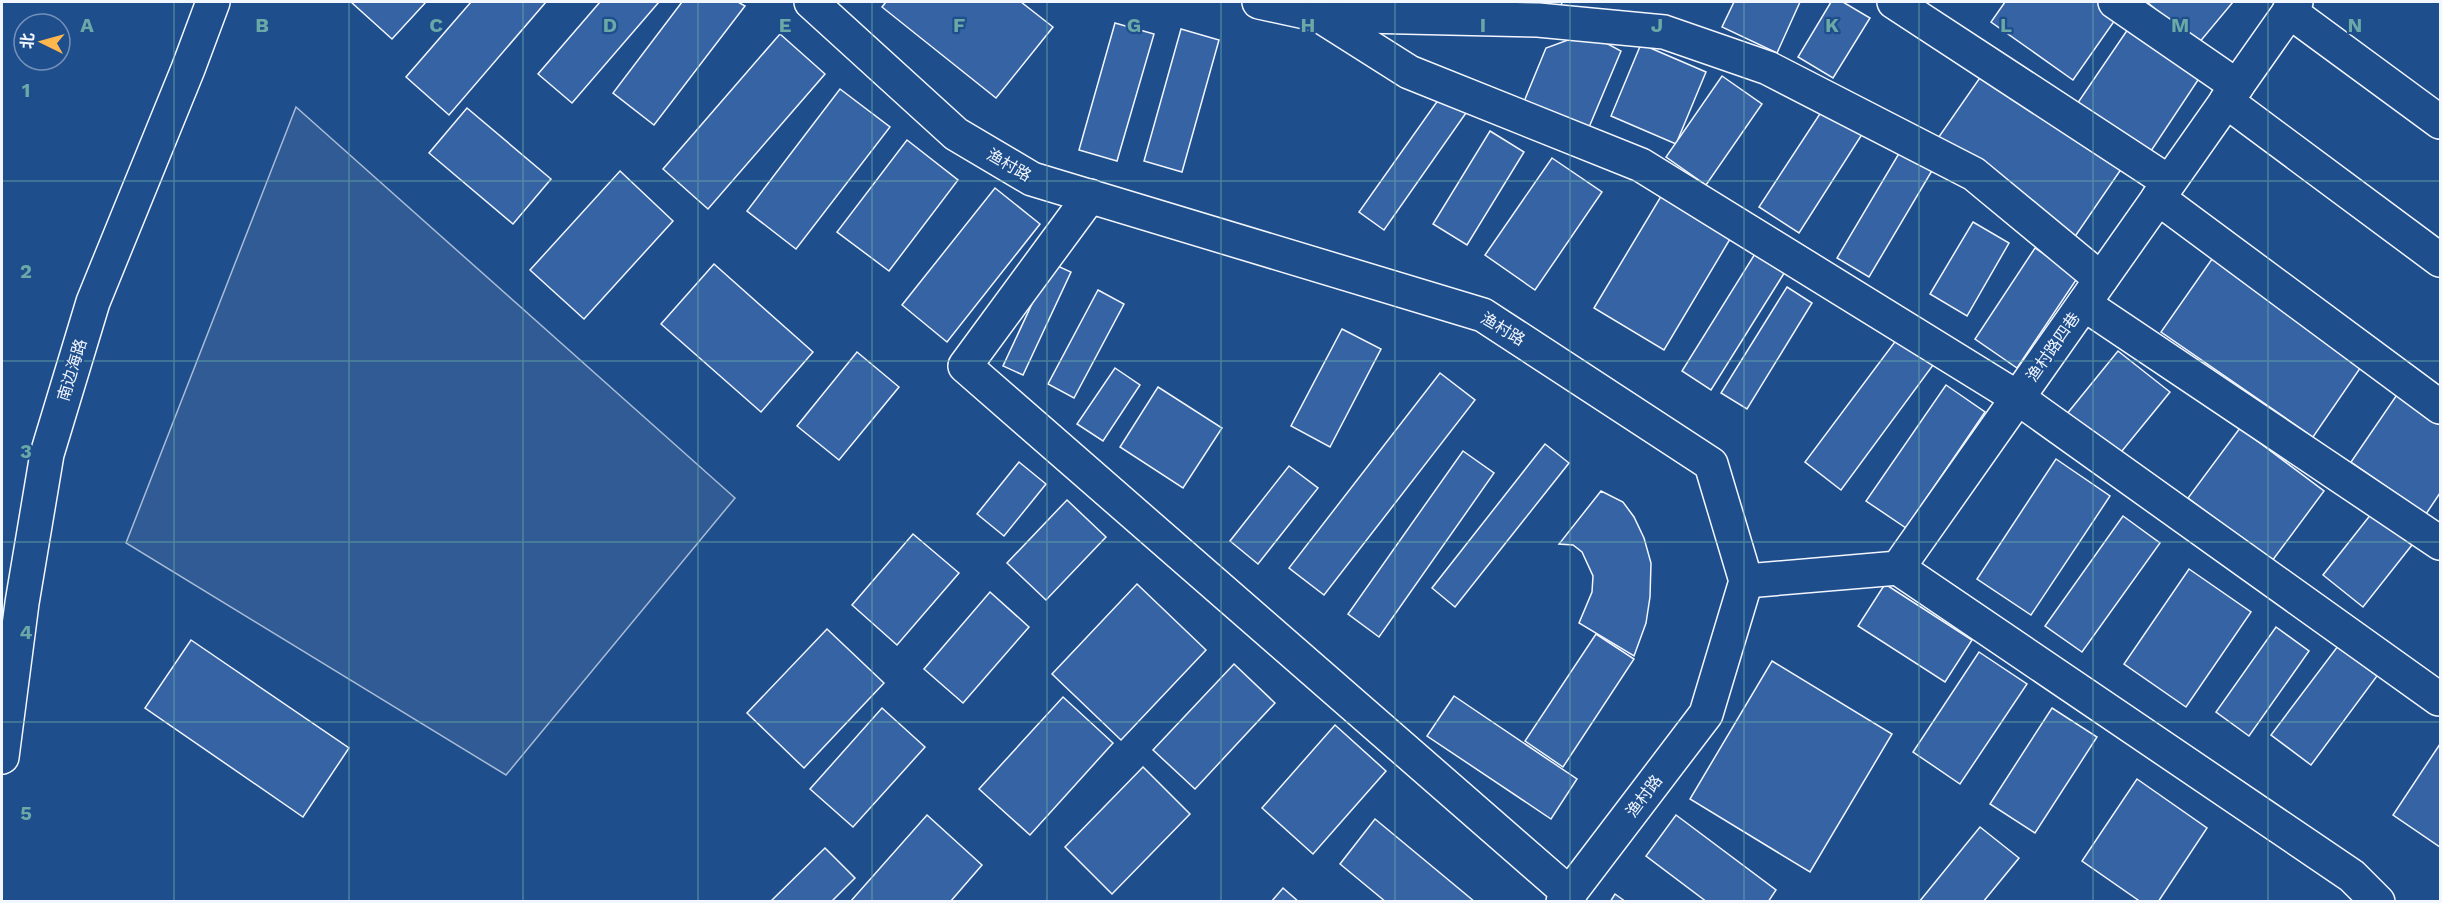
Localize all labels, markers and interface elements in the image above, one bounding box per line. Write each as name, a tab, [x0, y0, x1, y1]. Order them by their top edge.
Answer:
north arrow	[12, 12, 72, 72]
text: A	[80, 13, 94, 37]
text: B	[255, 13, 269, 37]
text: C	[429, 13, 443, 37]
text: D	[603, 13, 617, 37]
text: E	[779, 13, 791, 37]
text: F	[953, 13, 965, 37]
text: G	[1127, 13, 1141, 37]
text: H	[1301, 13, 1315, 37]
text: I	[1480, 13, 1486, 37]
text: J	[1651, 13, 1663, 37]
text: K	[1825, 13, 1839, 37]
text: L	[2000, 13, 2012, 37]
text: M	[2171, 13, 2189, 37]
text: N	[2348, 13, 2362, 37]
text: 北	[17, 32, 38, 50]
text: 1	[22, 78, 30, 102]
street label: 渔村路	[983, 145, 1035, 185]
text: 2	[20, 259, 32, 283]
street label: 渔村路	[1478, 308, 1528, 350]
street label: 渔村路四巷	[2022, 309, 2084, 385]
street label: 南边海路	[54, 337, 90, 403]
text: 3	[20, 439, 32, 463]
text: 4	[20, 620, 33, 644]
street label: 渔村路	[1622, 771, 1666, 821]
text: 5	[20, 801, 32, 825]

